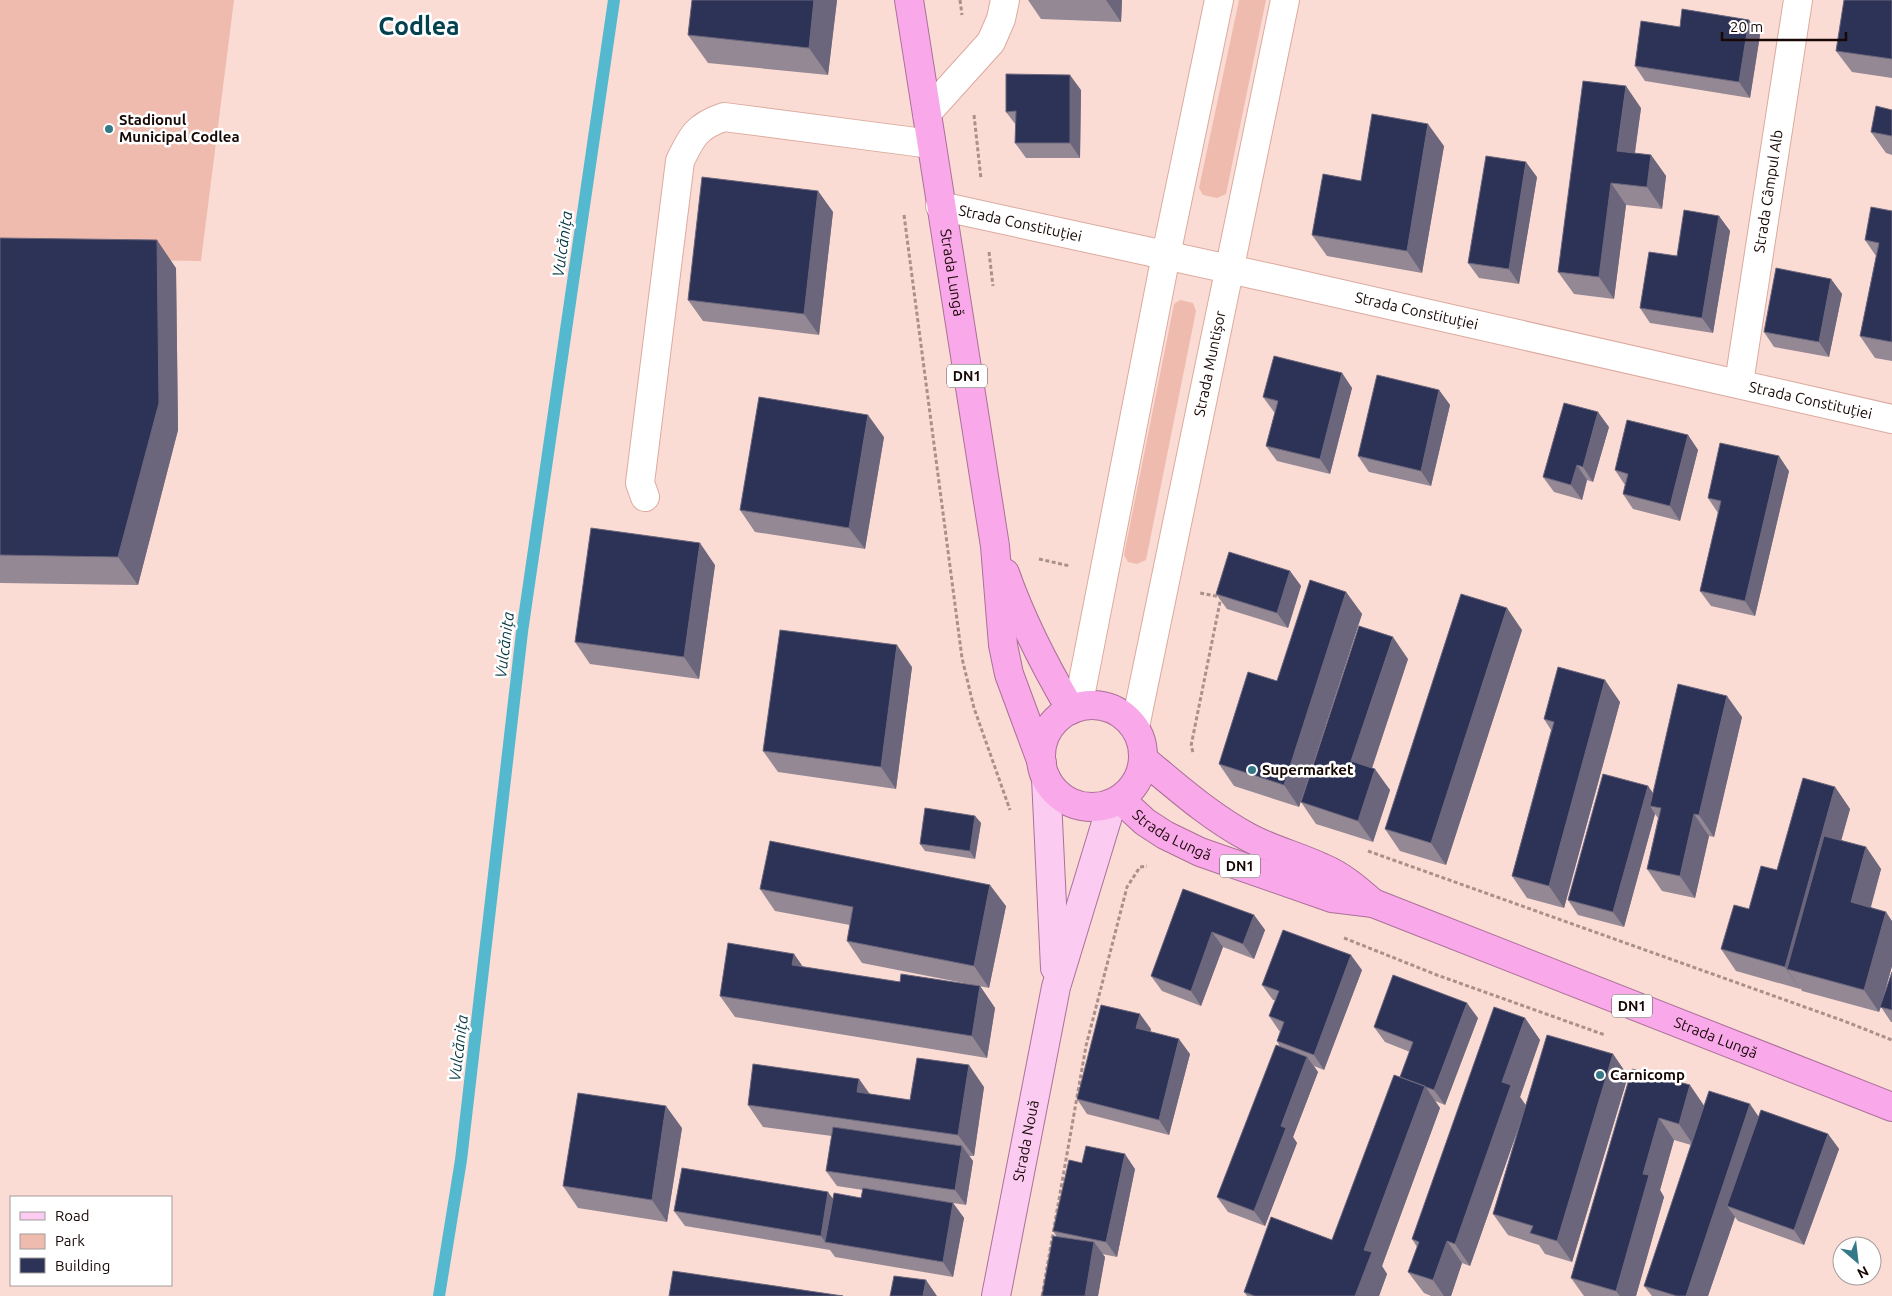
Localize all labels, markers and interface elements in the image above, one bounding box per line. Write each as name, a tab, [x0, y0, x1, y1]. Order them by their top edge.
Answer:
scale bar	[1722, 10, 1846, 42]
district label: Codlea	[378, 12, 460, 40]
text: 20 m	[1730, 18, 1763, 35]
place label: Stadionul Municipal Codlea	[119, 111, 240, 145]
marker: Stadionul Municipal Codlea	[103, 123, 115, 135]
street label: Strada Câmpul Alb	[1750, 129, 1786, 254]
street label: Strada Constituției	[957, 201, 1083, 245]
water label: Vulcănița	[548, 210, 576, 278]
street label: Strada Lungă	[937, 228, 968, 317]
street label: Strada Constituției	[1353, 288, 1480, 333]
street label: Strada Muntișor	[1190, 309, 1229, 418]
road number: DN1	[947, 364, 987, 388]
street label: Strada Constituției	[1747, 378, 1874, 422]
water label: Vulcănița	[491, 611, 517, 679]
place label: Supermarket	[1262, 761, 1354, 778]
marker: Supermarket	[1246, 764, 1258, 776]
street label: Strada Lungă	[1129, 806, 1214, 863]
road number: DN1	[1220, 854, 1260, 878]
road number: DN1	[1612, 994, 1652, 1018]
street label: Strada Lungă	[1672, 1013, 1760, 1061]
water label: Vulcănița	[445, 1014, 471, 1082]
place label: Carnicomp	[1610, 1066, 1685, 1083]
marker: Carnicomp	[1594, 1069, 1606, 1081]
street label: Strada Nouă	[1009, 1098, 1042, 1183]
legend	[10, 1196, 172, 1286]
text: Road	[55, 1207, 90, 1224]
text: Park	[55, 1232, 85, 1249]
north arrow	[1832, 1236, 1882, 1286]
text: Building	[55, 1257, 110, 1274]
text: N	[1855, 1263, 1871, 1282]

